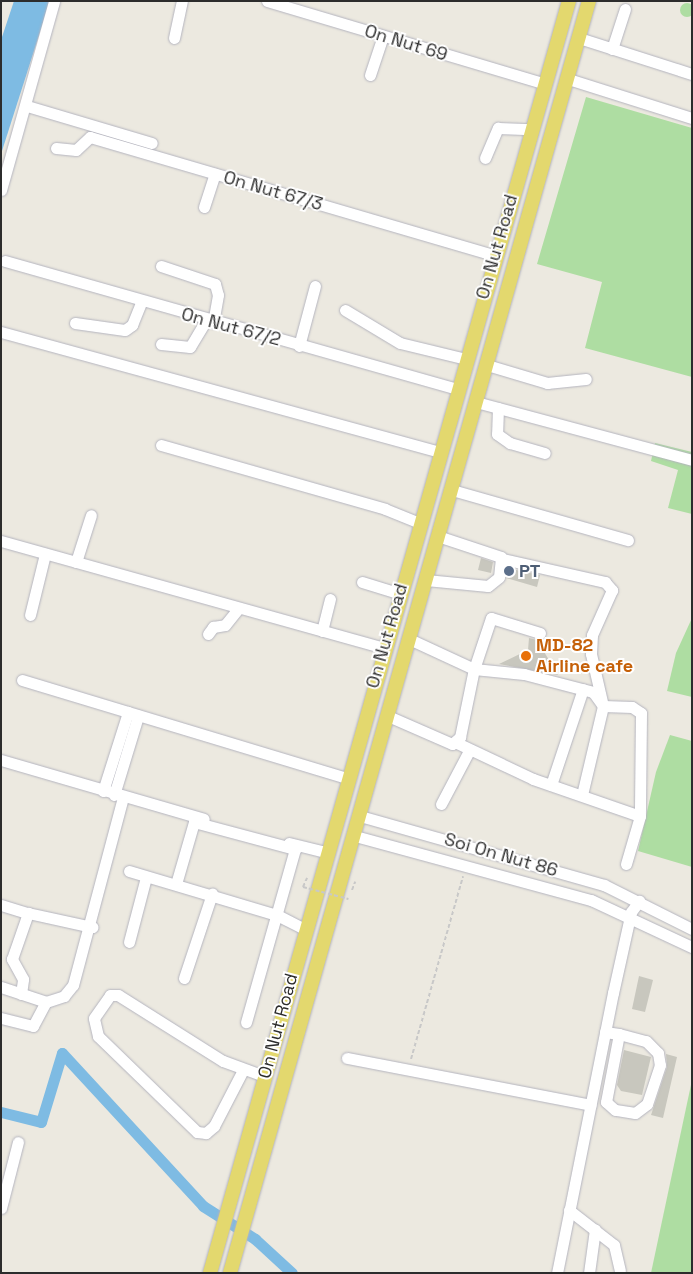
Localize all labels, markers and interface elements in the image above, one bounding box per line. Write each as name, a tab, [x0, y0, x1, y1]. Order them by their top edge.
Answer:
street label: On Nut 69	[362, 20, 450, 66]
street label: On Nut 67/3	[221, 167, 325, 215]
street label: On Nut Road	[472, 192, 522, 302]
street label: On Nut 67/2	[179, 303, 283, 351]
place label: PT	[519, 560, 540, 582]
marker: PT	[503, 565, 515, 577]
street label: On Nut Road	[362, 581, 412, 691]
place label: MD-82 Airline cafe	[536, 635, 633, 678]
marker: MD-82 Airline cafe	[520, 650, 532, 662]
street label: Soi On Nut 86	[442, 828, 560, 882]
street label: On Nut Road	[254, 971, 302, 1081]

